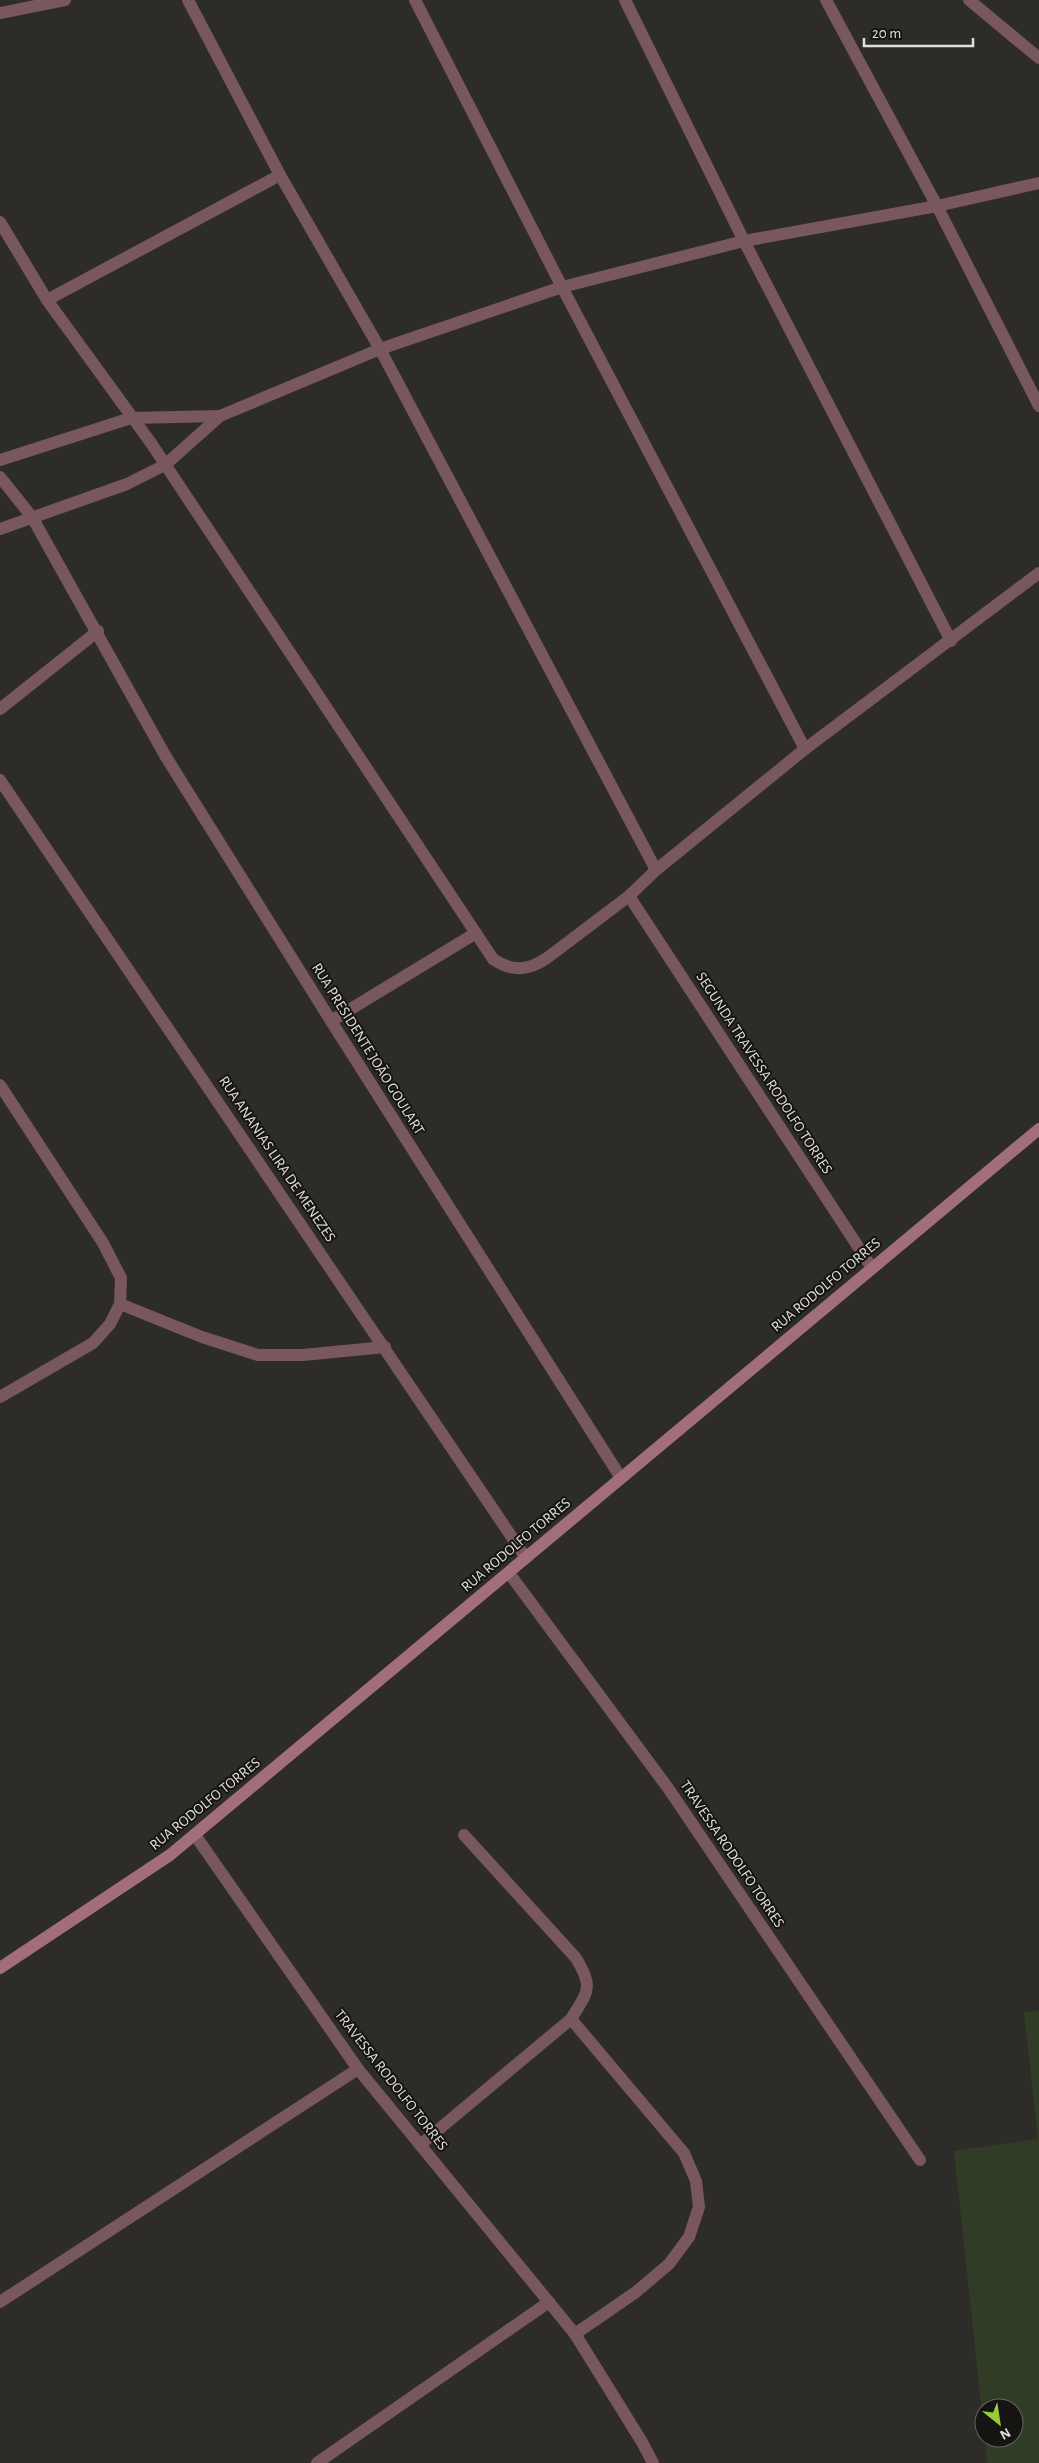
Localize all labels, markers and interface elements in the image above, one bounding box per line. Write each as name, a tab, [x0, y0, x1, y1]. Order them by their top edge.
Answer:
scale bar	[864, 15, 973, 47]
text: 20 m	[872, 26, 901, 41]
street label: RUA PRESIDENTE JOÃO GOULART	[309, 960, 428, 1138]
street label: SEGUNDA TRAVESSA RODOLFO TORRES	[693, 969, 835, 1177]
street label: RUA ANANIAS LIRA DE MENEZES	[216, 1073, 338, 1245]
street label: RUA RODOLFO TORRES	[769, 1235, 883, 1335]
street label: RUA RODOLFO TORRES	[459, 1495, 573, 1595]
street label: RUA RODOLFO TORRES	[147, 1755, 263, 1853]
street label: TRAVESSA RODOLFO TORRES	[677, 1778, 787, 1930]
street label: TRAVESSA RODOLFO TORRES	[332, 2007, 450, 2153]
north arrow	[974, 2398, 1024, 2448]
text: N	[997, 2425, 1013, 2442]

